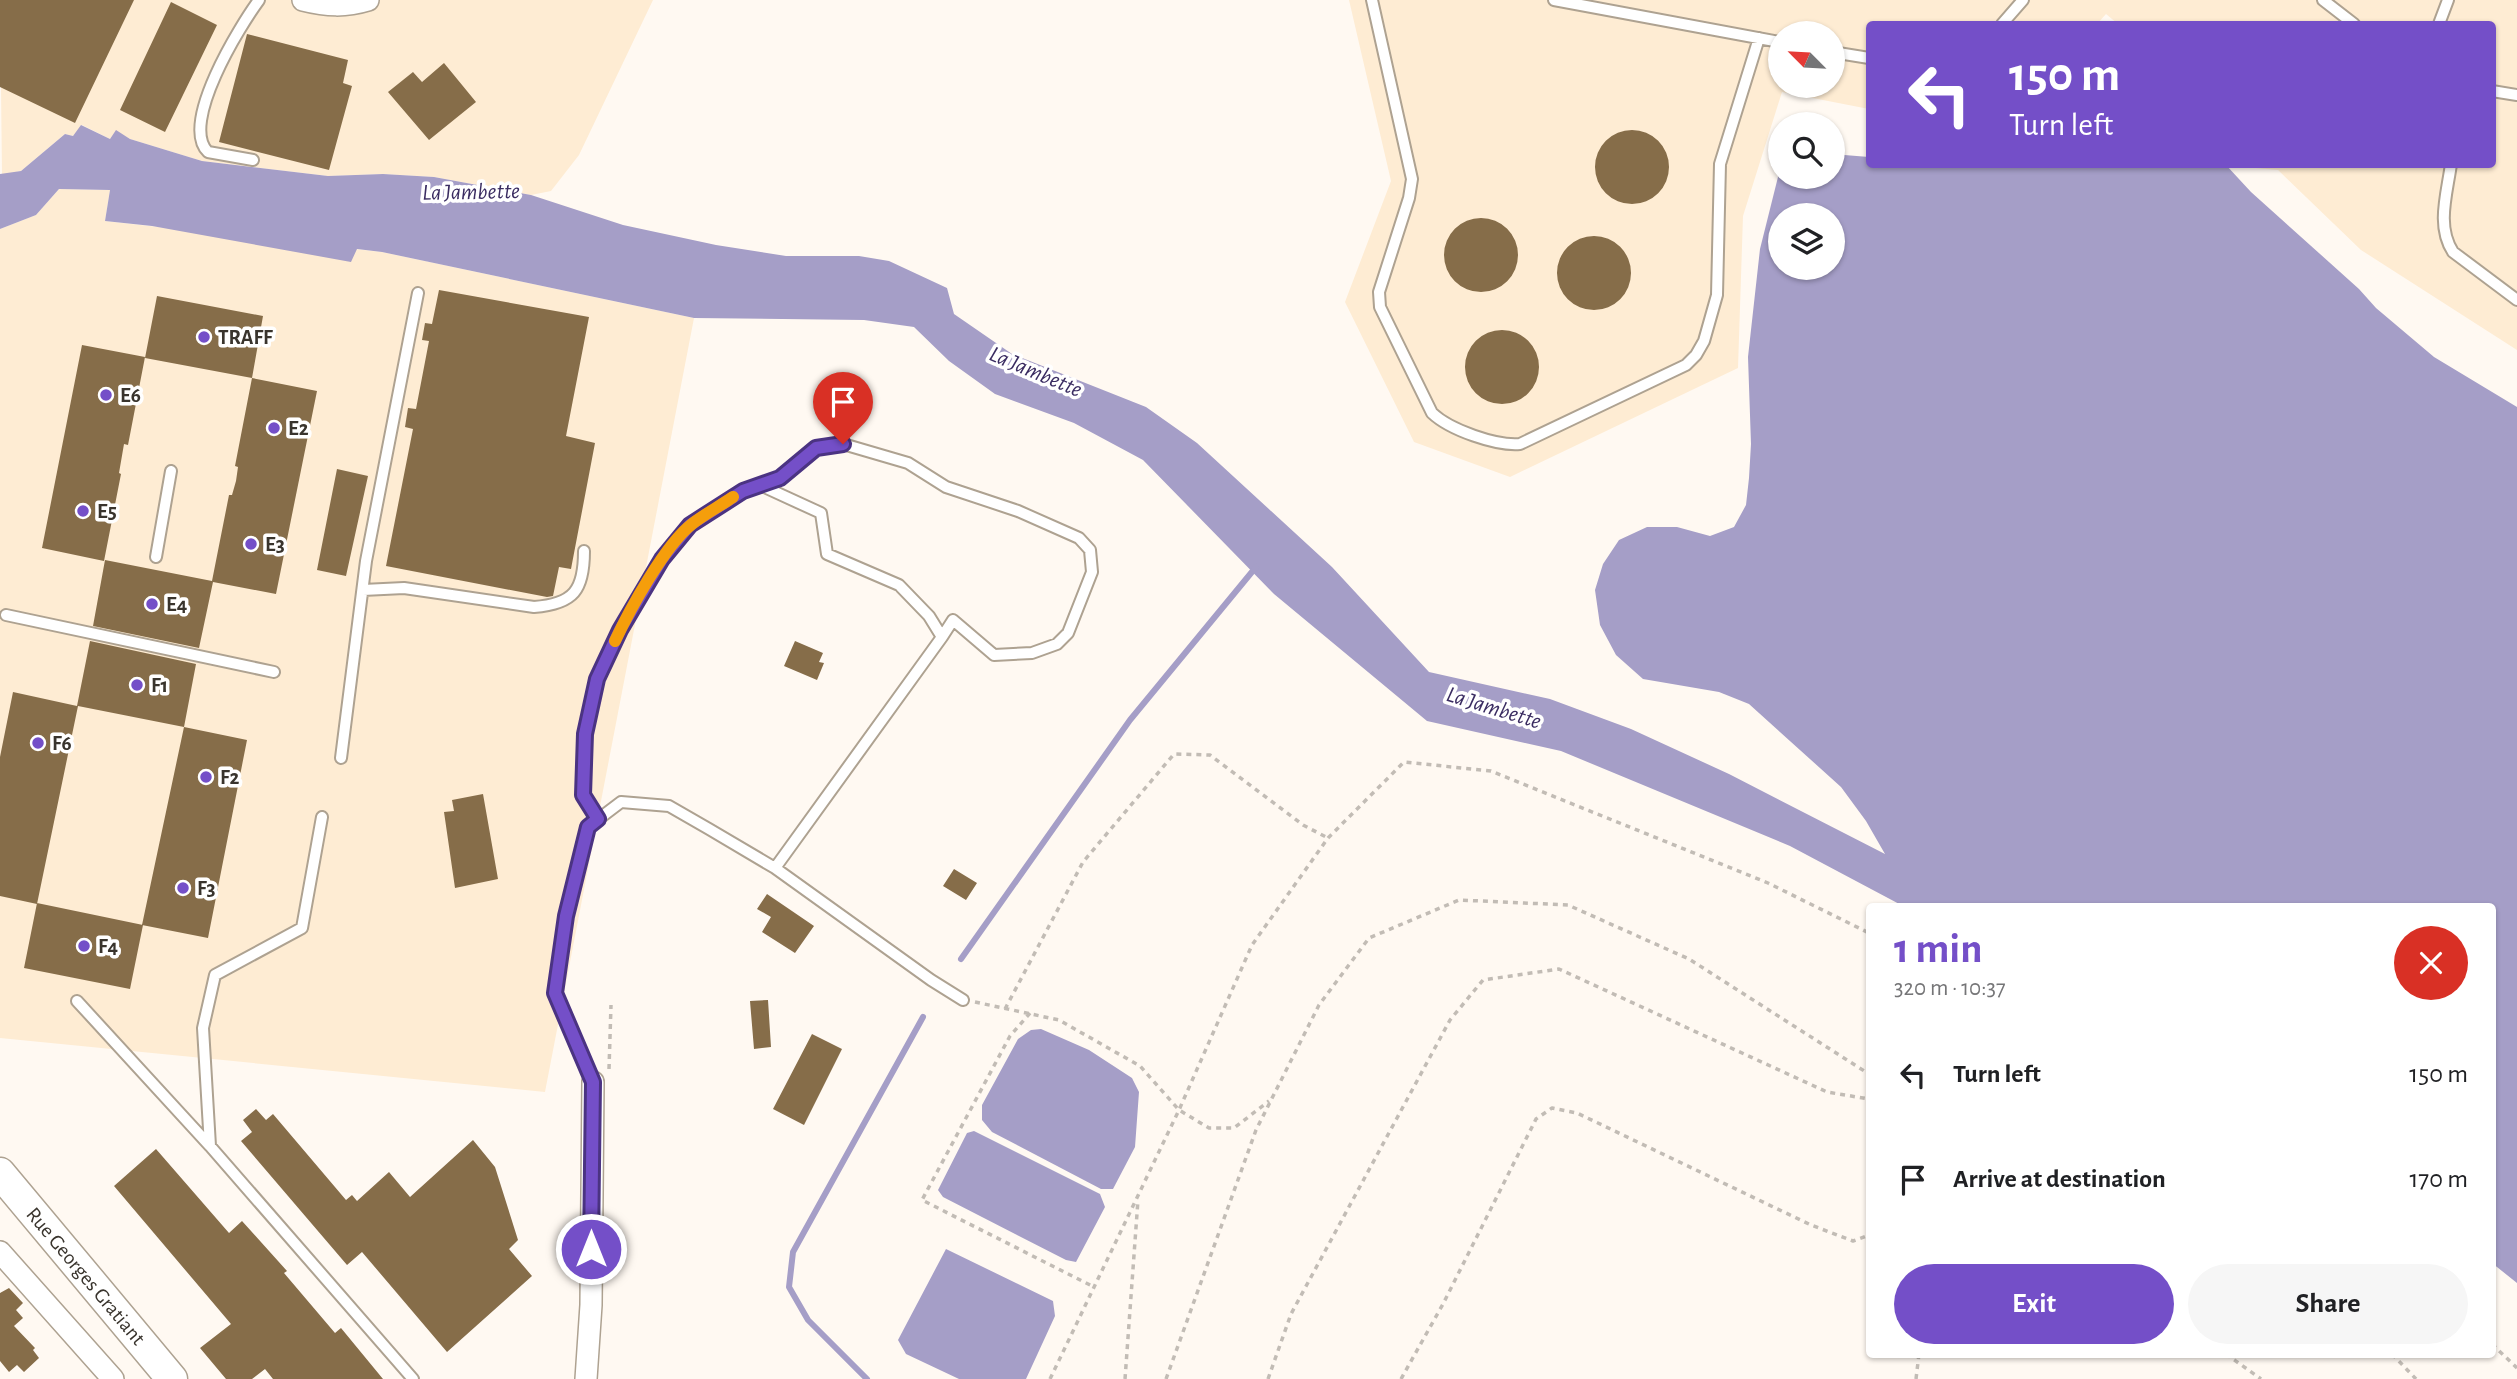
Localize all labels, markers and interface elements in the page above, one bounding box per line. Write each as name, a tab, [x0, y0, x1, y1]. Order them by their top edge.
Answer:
north arrow	[1768, 21, 1844, 98]
map controls	[1768, 21, 1845, 280]
icon: left	[1894, 49, 1985, 140]
text: 150 m	[2009, 51, 2120, 100]
text: Turn left	[2009, 109, 2113, 141]
button: search	[1768, 112, 1845, 189]
water label: La Jambette	[422, 180, 520, 205]
button: layers	[1768, 203, 1845, 280]
place label: TRAFF	[218, 327, 273, 348]
marker: TRAFF	[196, 329, 212, 345]
water label: La Jambette	[986, 343, 1085, 402]
pin	[813, 372, 873, 444]
icon: arrive	[824, 383, 862, 421]
place label: E6	[120, 385, 141, 406]
marker: E6	[98, 387, 114, 403]
place label: E2	[288, 418, 309, 439]
marker: E2	[266, 420, 282, 436]
place label: E5	[97, 501, 117, 522]
marker: E5	[75, 503, 91, 519]
place label: E3	[265, 534, 285, 555]
marker: E3	[243, 536, 259, 552]
place label: E4	[166, 594, 187, 615]
marker: E4	[144, 596, 160, 612]
place label: F1	[151, 675, 168, 696]
marker: F1	[129, 677, 145, 693]
water label: La Jambette	[1443, 683, 1544, 734]
place label: F6	[52, 733, 72, 754]
marker: F6	[30, 735, 46, 751]
place label: F2	[220, 767, 240, 788]
marker: F2	[198, 769, 214, 785]
place label: F3	[197, 878, 216, 899]
marker: F3	[175, 880, 191, 896]
button: close	[2394, 926, 2468, 1000]
text: 1 min	[1894, 928, 1983, 970]
place label: F4	[98, 936, 118, 957]
marker: F4	[76, 938, 92, 954]
text: 320 m · 10:37	[1894, 977, 2006, 1000]
icon: left	[1894, 1056, 1932, 1094]
text: Turn left	[1953, 1061, 2041, 1087]
text: 150 m	[2409, 1061, 2468, 1087]
icon: arrive	[1894, 1161, 1932, 1199]
text: Arrive at destination	[1953, 1166, 2166, 1192]
text: 170 m	[2409, 1166, 2468, 1192]
street label: Rue Georges Gratiant	[22, 1204, 149, 1349]
position arrow	[554, 1212, 628, 1286]
button: Exit	[1894, 1264, 2174, 1344]
button: Share	[2188, 1264, 2468, 1344]

